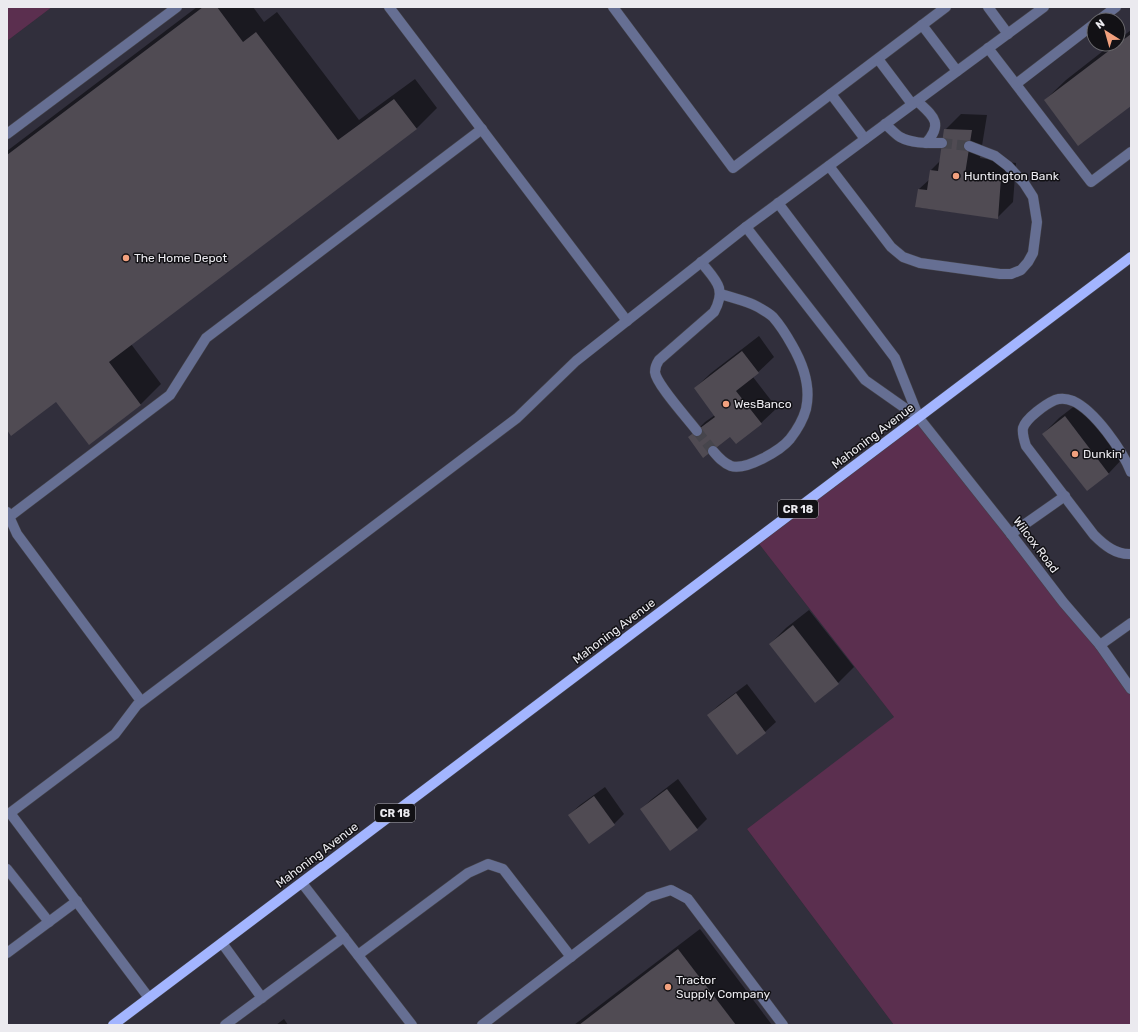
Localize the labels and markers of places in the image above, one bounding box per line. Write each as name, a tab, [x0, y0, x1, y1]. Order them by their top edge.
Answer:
place label: Huntington Bank	[964, 169, 1060, 183]
marker: Huntington Bank	[951, 171, 961, 181]
place label: The Home Depot	[134, 251, 227, 265]
marker: The Home Depot	[121, 253, 131, 263]
place label: WesBanco	[734, 397, 792, 411]
marker: WesBanco	[721, 399, 731, 409]
place label: Dunkin'	[1083, 447, 1124, 461]
marker: Dunkin'	[1070, 449, 1080, 459]
place label: Tractor Supply Company	[676, 973, 771, 1001]
marker: Tractor Supply Company	[663, 982, 673, 992]

